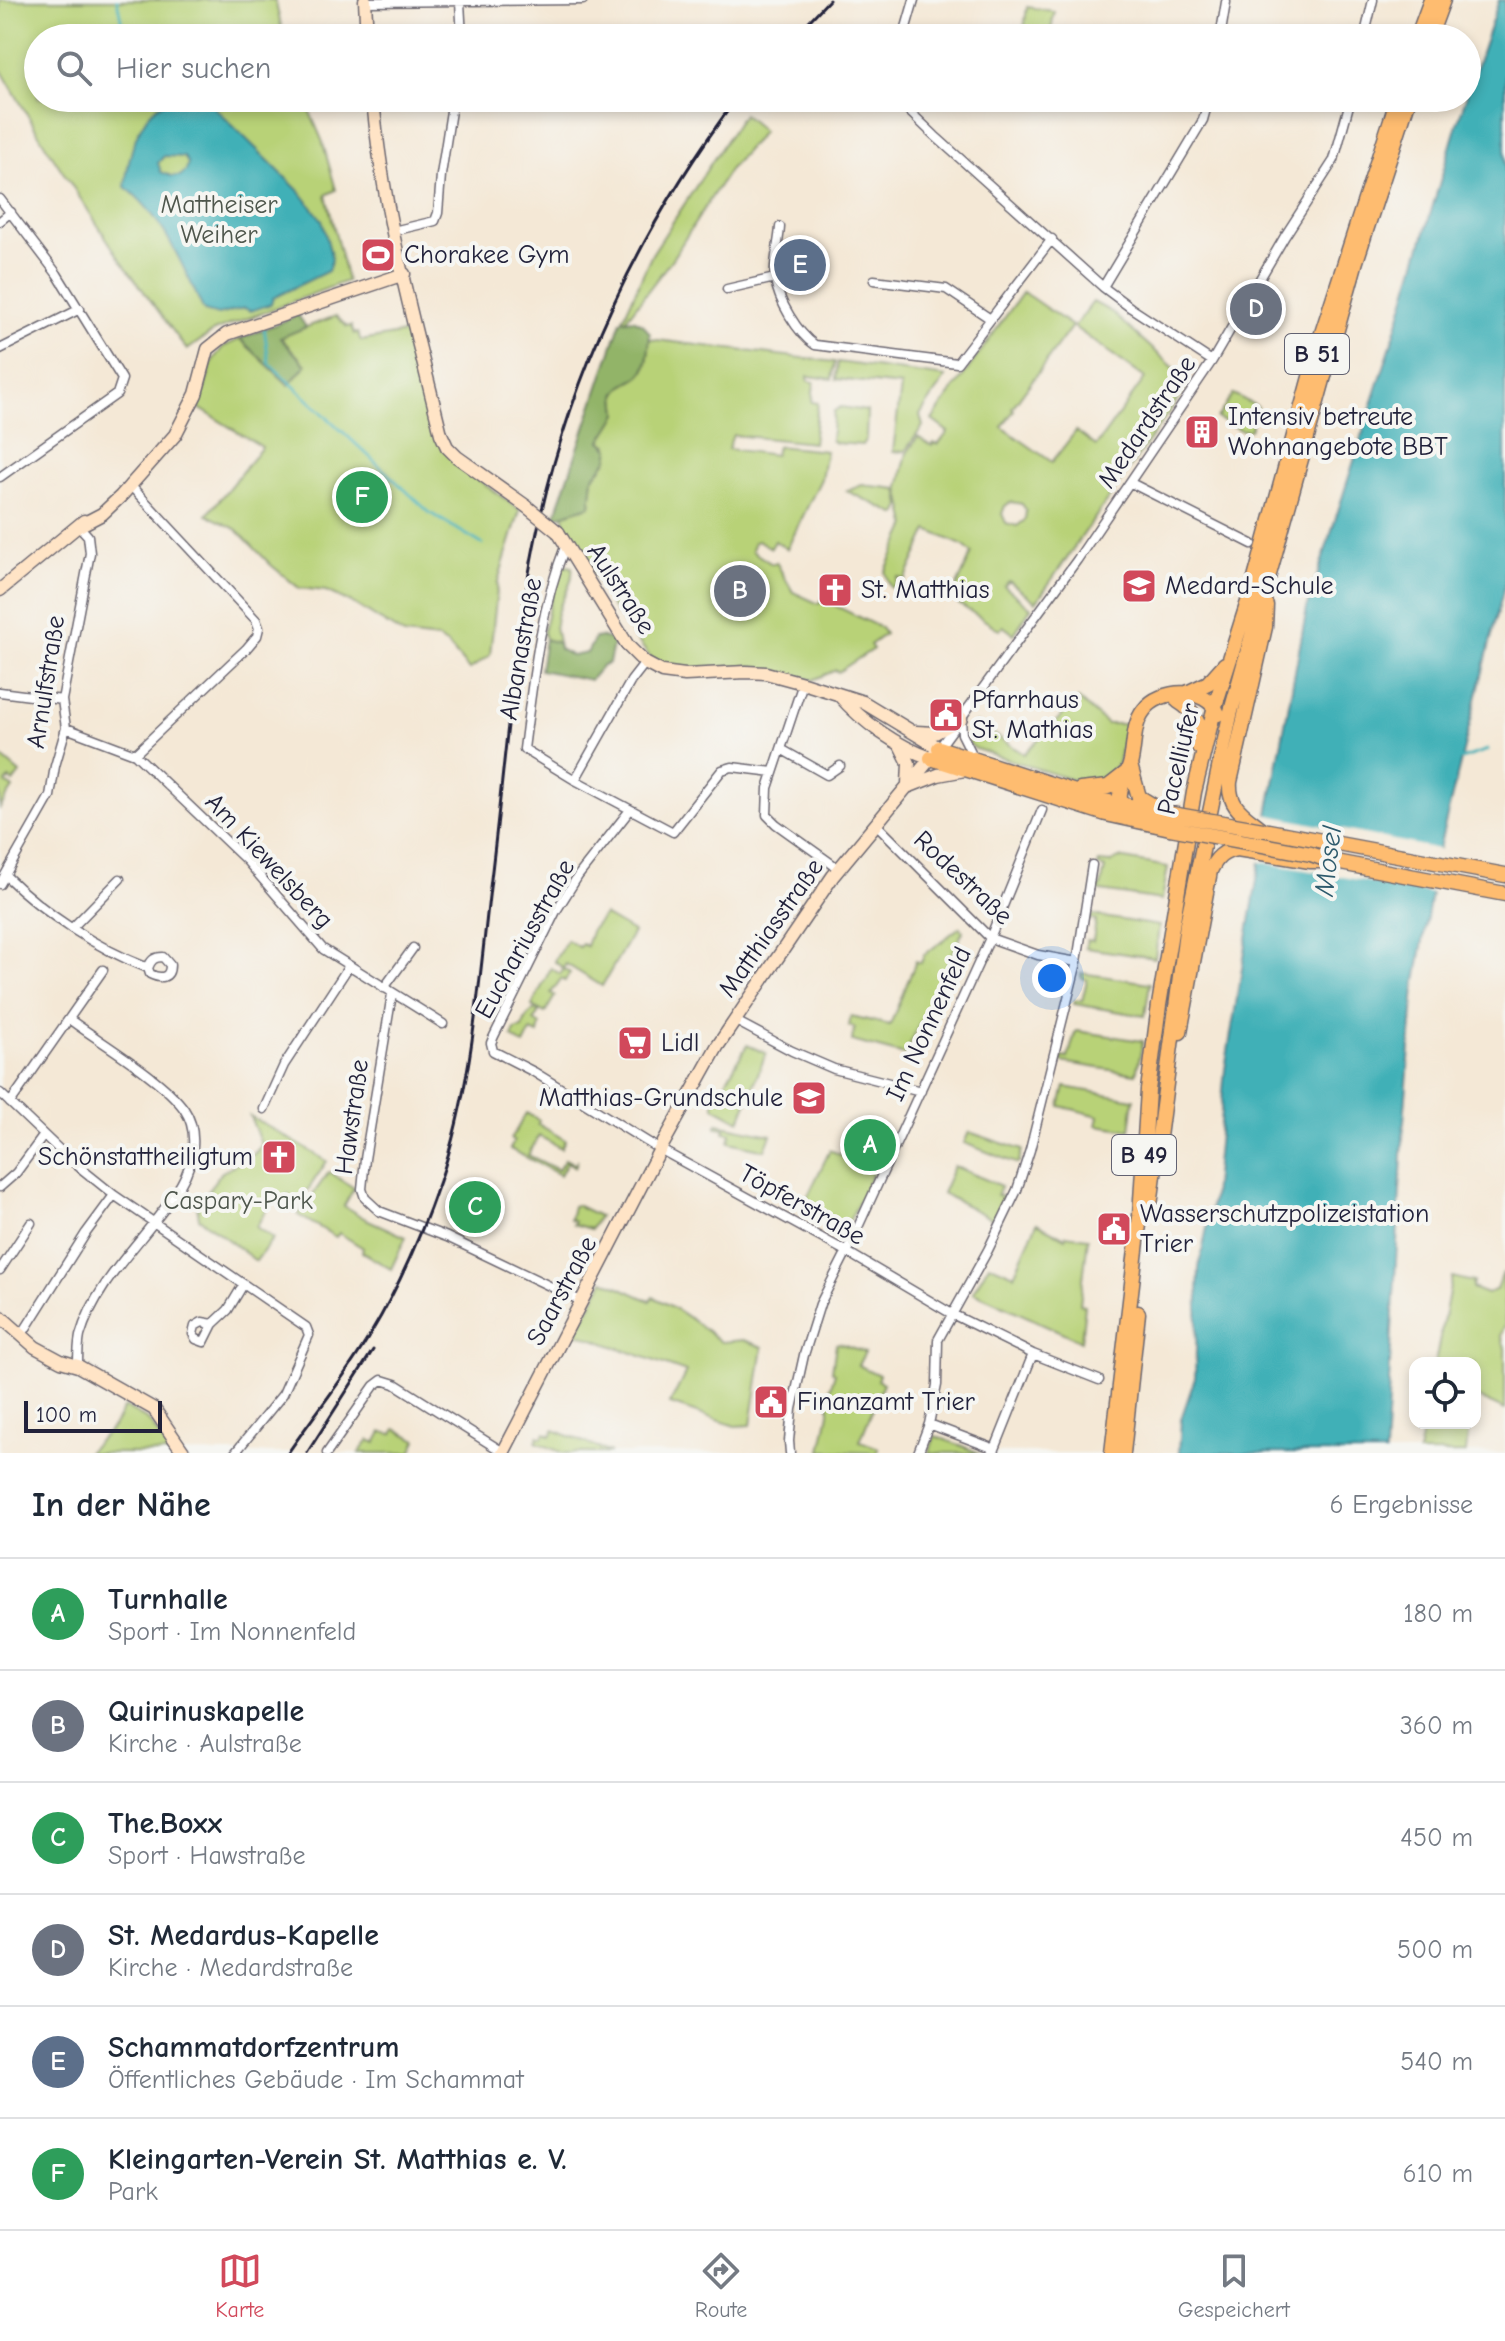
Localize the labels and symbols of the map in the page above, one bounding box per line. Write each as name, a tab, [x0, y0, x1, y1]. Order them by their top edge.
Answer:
park label: Mattheiser Weiher	[160, 190, 278, 250]
pin: E	[774, 235, 826, 295]
sports icon: Chorakee Gym	[359, 236, 397, 274]
place label: Chorakee Gym	[404, 240, 569, 270]
pin: D	[1230, 279, 1282, 339]
road number: B 51	[1285, 334, 1349, 374]
street label: Medardstraße	[1092, 350, 1202, 494]
place label: Intensiv betreute Wohnangebote BBT	[1228, 402, 1448, 462]
building icon: Intensiv betreute Wohnangebote BBT	[1183, 413, 1221, 451]
pin: F	[336, 467, 388, 527]
street label: Aulstraße	[581, 538, 661, 640]
pin: B	[714, 561, 766, 621]
school or university icon: Medard-Schule	[1120, 567, 1158, 605]
church icon: St. Matthias	[816, 571, 854, 609]
place label: Medard-Schule	[1165, 571, 1334, 601]
street label: Albanastraße	[494, 575, 548, 723]
place label: St. Matthias	[861, 575, 990, 605]
street label: Arnulfstraße	[21, 613, 71, 751]
place label: Pfarrhaus St. Mathias	[972, 685, 1093, 745]
public building icon: Pfarrhaus St. Mathias	[927, 696, 965, 734]
street label: Pacelliufer	[1152, 700, 1206, 818]
street label: Am Kiewelsberg	[199, 787, 339, 935]
water label: Mosel	[1308, 823, 1348, 899]
street label: Rodestraße	[907, 825, 1019, 931]
street label: Matthiasstraße	[712, 853, 830, 1003]
street label: Euchariusstraße	[469, 854, 581, 1024]
street label: Im Nonnenfeld	[880, 942, 978, 1106]
your location	[1032, 958, 1072, 998]
supermarket icon: Lidl	[616, 1024, 654, 1062]
place label: Lidl	[661, 1028, 699, 1058]
street label: Hawstraße	[329, 1057, 375, 1177]
school or university icon: Matthias-Grundschule	[790, 1079, 828, 1117]
place label: Matthias-Grundschule	[539, 1083, 783, 1113]
pin: A	[844, 1115, 896, 1175]
road number: B 49	[1112, 1135, 1176, 1175]
church icon: Schönstattheiligtum	[260, 1138, 298, 1176]
place label: Schönstattheiligtum	[38, 1142, 253, 1172]
street label: Töpferstraße	[734, 1158, 870, 1252]
pin: C	[449, 1177, 501, 1237]
park label: Caspary-Park	[163, 1186, 313, 1216]
place label: Wasserschutzpolizeistation Trier	[1140, 1199, 1429, 1259]
public building icon: Wasserschutzpolizeistation Trier	[1095, 1210, 1133, 1248]
street label: Saarstraße	[521, 1231, 603, 1351]
public building icon: Finanzamt Trier	[752, 1383, 790, 1421]
place label: Finanzamt Trier	[797, 1387, 976, 1417]
scale bar	[24, 1397, 162, 1433]

